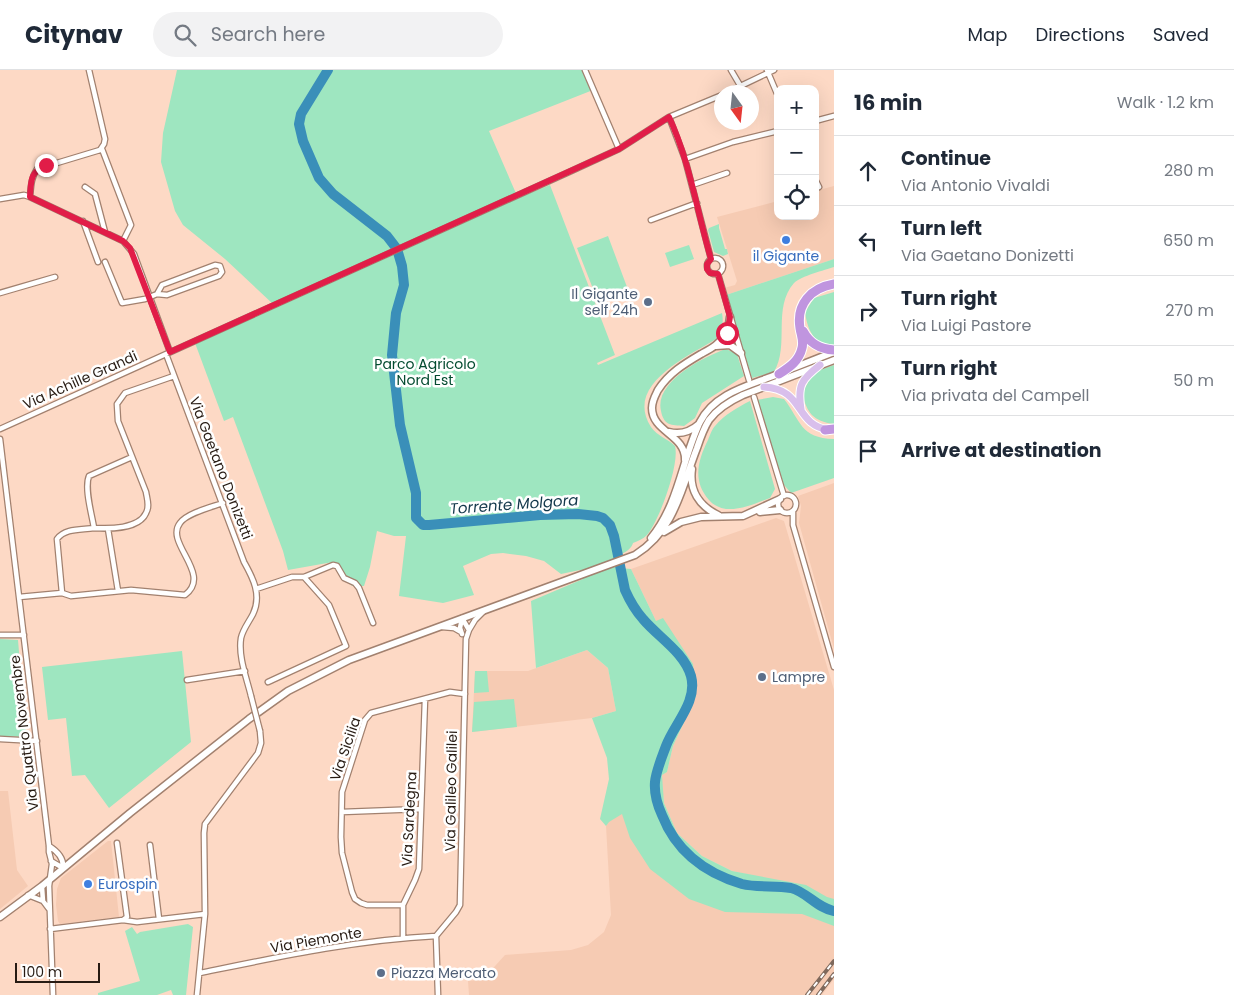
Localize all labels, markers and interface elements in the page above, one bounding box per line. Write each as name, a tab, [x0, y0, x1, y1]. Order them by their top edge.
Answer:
search box	[153, 12, 503, 57]
text: Citynav	[25, 18, 123, 51]
icon: search	[171, 21, 199, 49]
text: Search here	[211, 21, 325, 48]
text: Map	[968, 22, 1007, 47]
text: Directions	[1035, 22, 1125, 47]
text: Saved	[1153, 22, 1209, 47]
north arrow	[714, 85, 759, 130]
map controls	[774, 85, 819, 220]
button: +	[774, 85, 819, 130]
text: 16 min	[854, 88, 922, 117]
text: Walk · 1.2 km	[1117, 91, 1214, 114]
button: −	[774, 130, 819, 175]
text: Continue	[901, 145, 991, 172]
route end	[35, 154, 58, 177]
icon: ahead	[854, 157, 882, 185]
text: 280 m	[1164, 159, 1214, 182]
text: Via Antonio Vivaldi	[901, 174, 1050, 197]
button: locate	[774, 175, 819, 220]
text: Turn left	[901, 215, 982, 242]
icon: left	[854, 227, 882, 255]
text: 650 m	[1163, 229, 1214, 252]
marker: il Gigante	[780, 234, 792, 246]
text: Via Gaetano Donizetti	[901, 244, 1074, 267]
place label: il Gigante	[753, 246, 820, 266]
place label: Il Gigante self 24h	[571, 284, 638, 320]
text: Turn right	[901, 285, 997, 312]
marker: Il Gigante self 24h	[642, 296, 654, 308]
icon: right	[854, 297, 882, 325]
text: 270 m	[1165, 299, 1214, 322]
text: Via Luigi Pastore	[901, 314, 1031, 337]
route start	[716, 322, 739, 345]
street label: Via Achille Grandi	[20, 346, 140, 414]
park label: Parco Agricolo Nord Est	[374, 354, 476, 390]
text: Turn right	[901, 355, 997, 382]
icon: right	[854, 367, 882, 395]
text: 50 m	[1173, 369, 1214, 392]
text: Via privata del Campell	[901, 384, 1089, 407]
street label: Via Gaetano Donizetti	[185, 394, 257, 542]
icon: arrive	[854, 437, 882, 465]
text: Arrive at destination	[901, 437, 1102, 464]
water label: Torrente Molgora	[449, 489, 579, 519]
street label: Via Quattro Novembre	[4, 654, 43, 812]
place label: Lampre	[772, 667, 826, 687]
marker: Lampre	[756, 671, 768, 683]
street label: Via Sicilia	[325, 715, 365, 783]
street label: Via Galileo Galilei	[440, 730, 462, 852]
street label: Via Sardegna	[397, 771, 421, 867]
place label: Eurospin	[98, 874, 158, 894]
marker: Eurospin	[82, 878, 94, 890]
street label: Via Piemonte	[269, 922, 364, 958]
scale bar	[15, 960, 100, 983]
text: 100 m	[22, 962, 62, 982]
place label: Piazza Mercato	[391, 963, 496, 983]
marker: Piazza Mercato	[375, 967, 387, 979]

